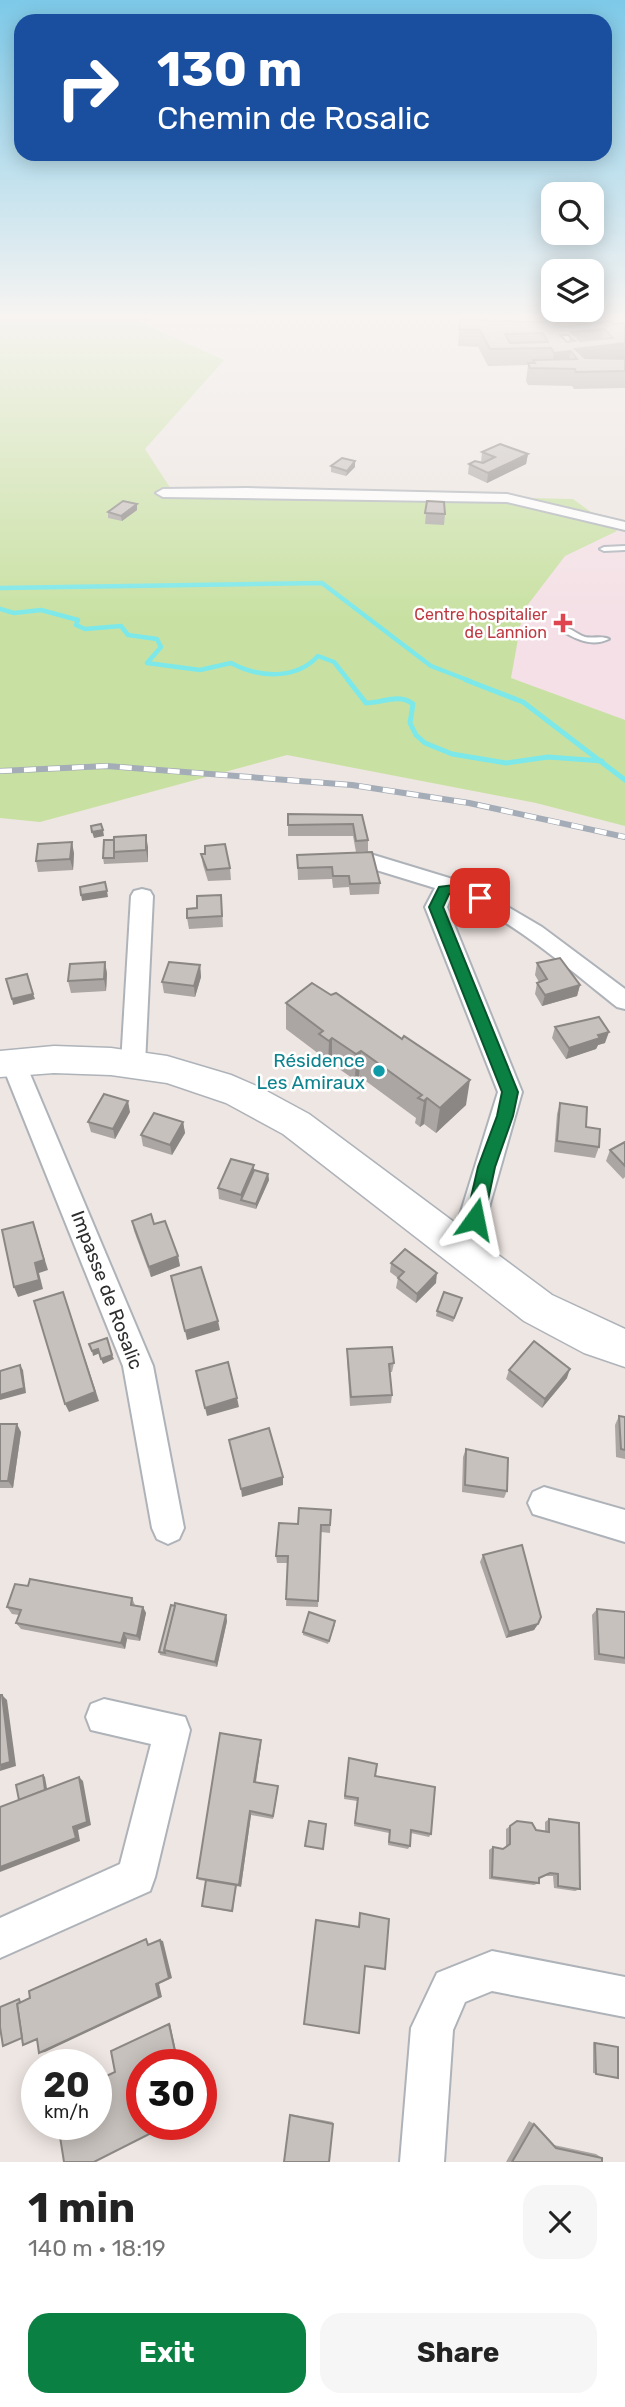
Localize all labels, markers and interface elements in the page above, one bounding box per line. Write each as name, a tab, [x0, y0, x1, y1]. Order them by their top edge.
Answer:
text: 130 m	[157, 40, 302, 98]
icon: right	[42, 42, 133, 133]
text: Chemin de Rosalic	[157, 99, 430, 137]
map controls	[541, 182, 604, 322]
button: search	[541, 182, 604, 245]
button: layers	[541, 259, 604, 322]
place label: Centre hospitalier de Lannion	[414, 605, 547, 642]
marker: Centre hospitalier de Lannion	[553, 613, 573, 633]
pin	[450, 868, 510, 928]
icon: arrive	[461, 879, 499, 917]
place label: Résidence Les Amiraux	[257, 1049, 365, 1094]
marker: Résidence Les Amiraux	[371, 1063, 387, 1079]
position arrow	[438, 1182, 512, 1256]
street label: Impasse de Rosalic	[66, 1207, 148, 1373]
speed limit sign: 30	[126, 2049, 217, 2140]
text: 20	[43, 2064, 90, 2106]
text: km/h	[44, 2101, 89, 2123]
text: 1 min	[28, 2183, 135, 2233]
button: close	[523, 2185, 597, 2259]
text: 140 m · 18:19	[28, 2234, 166, 2262]
button: Exit	[28, 2313, 306, 2393]
button: Share	[320, 2313, 597, 2393]

